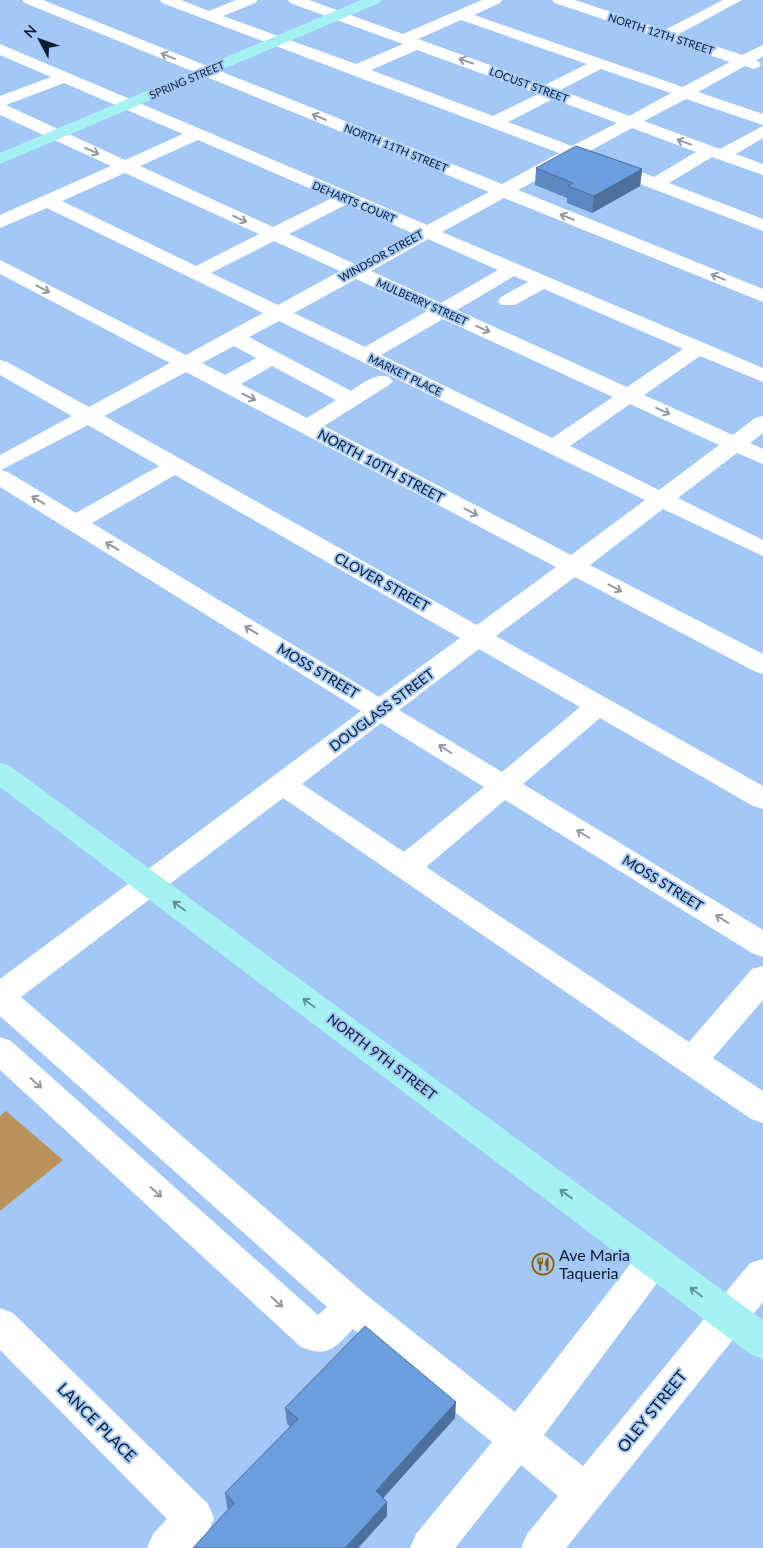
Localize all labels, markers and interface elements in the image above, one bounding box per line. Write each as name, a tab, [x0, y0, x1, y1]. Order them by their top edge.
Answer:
street label: NORTH 12TH STREET	[607, 10, 716, 57]
north arrow	[15, 15, 65, 65]
text: N	[20, 21, 40, 41]
one-way arrow	[161, 51, 176, 60]
one-way arrow	[459, 56, 474, 65]
street label: SPRING STREET	[147, 58, 227, 101]
street label: LOCUST STREET	[488, 64, 571, 105]
one-way arrow	[312, 111, 327, 121]
street label: NORTH 11TH STREET	[342, 121, 450, 174]
one-way arrow	[677, 136, 692, 146]
one-way arrow	[84, 147, 99, 157]
street label: DEHARTS COURT	[310, 178, 398, 225]
one-way arrow	[560, 212, 575, 221]
one-way arrow	[232, 215, 247, 224]
street label: WINDSOR STREET	[336, 227, 426, 284]
one-way arrow	[711, 272, 726, 282]
street label: MULBERRY STREET	[374, 276, 470, 328]
one-way arrow	[35, 285, 50, 294]
one-way arrow	[475, 325, 490, 335]
street label: MARKET PLACE	[366, 351, 444, 398]
one-way arrow	[241, 393, 256, 402]
one-way arrow	[655, 407, 670, 417]
street label: NORTH 10TH STREET	[315, 425, 448, 506]
one-way arrow	[31, 495, 45, 505]
one-way arrow	[463, 507, 478, 517]
one-way arrow	[106, 540, 120, 550]
street label: CLOVER STREET	[332, 548, 433, 615]
one-way arrow	[607, 583, 621, 593]
one-way arrow	[245, 625, 259, 635]
street label: MOSS STREET	[274, 640, 363, 702]
street label: DOUGLASS STREET	[326, 664, 438, 755]
one-way arrow	[438, 743, 452, 753]
one-way arrow	[577, 829, 591, 839]
street label: MOSS STREET	[620, 851, 707, 915]
one-way arrow	[172, 901, 186, 911]
one-way arrow	[715, 914, 729, 924]
one-way arrow	[302, 998, 316, 1008]
street label: NORTH 9TH STREET	[324, 1010, 441, 1104]
one-way arrow	[30, 1077, 43, 1089]
one-way arrow	[150, 1187, 163, 1198]
one-way arrow	[560, 1189, 573, 1200]
place label: Ave Maria Taqueria	[559, 1245, 630, 1282]
restaurant icon: Ave Maria Taqueria	[531, 1252, 555, 1276]
one-way arrow	[690, 1286, 703, 1297]
one-way arrow	[270, 1296, 283, 1307]
street label: OLEY STREET	[613, 1366, 691, 1455]
street label: LANCE PLACE	[54, 1378, 141, 1465]

